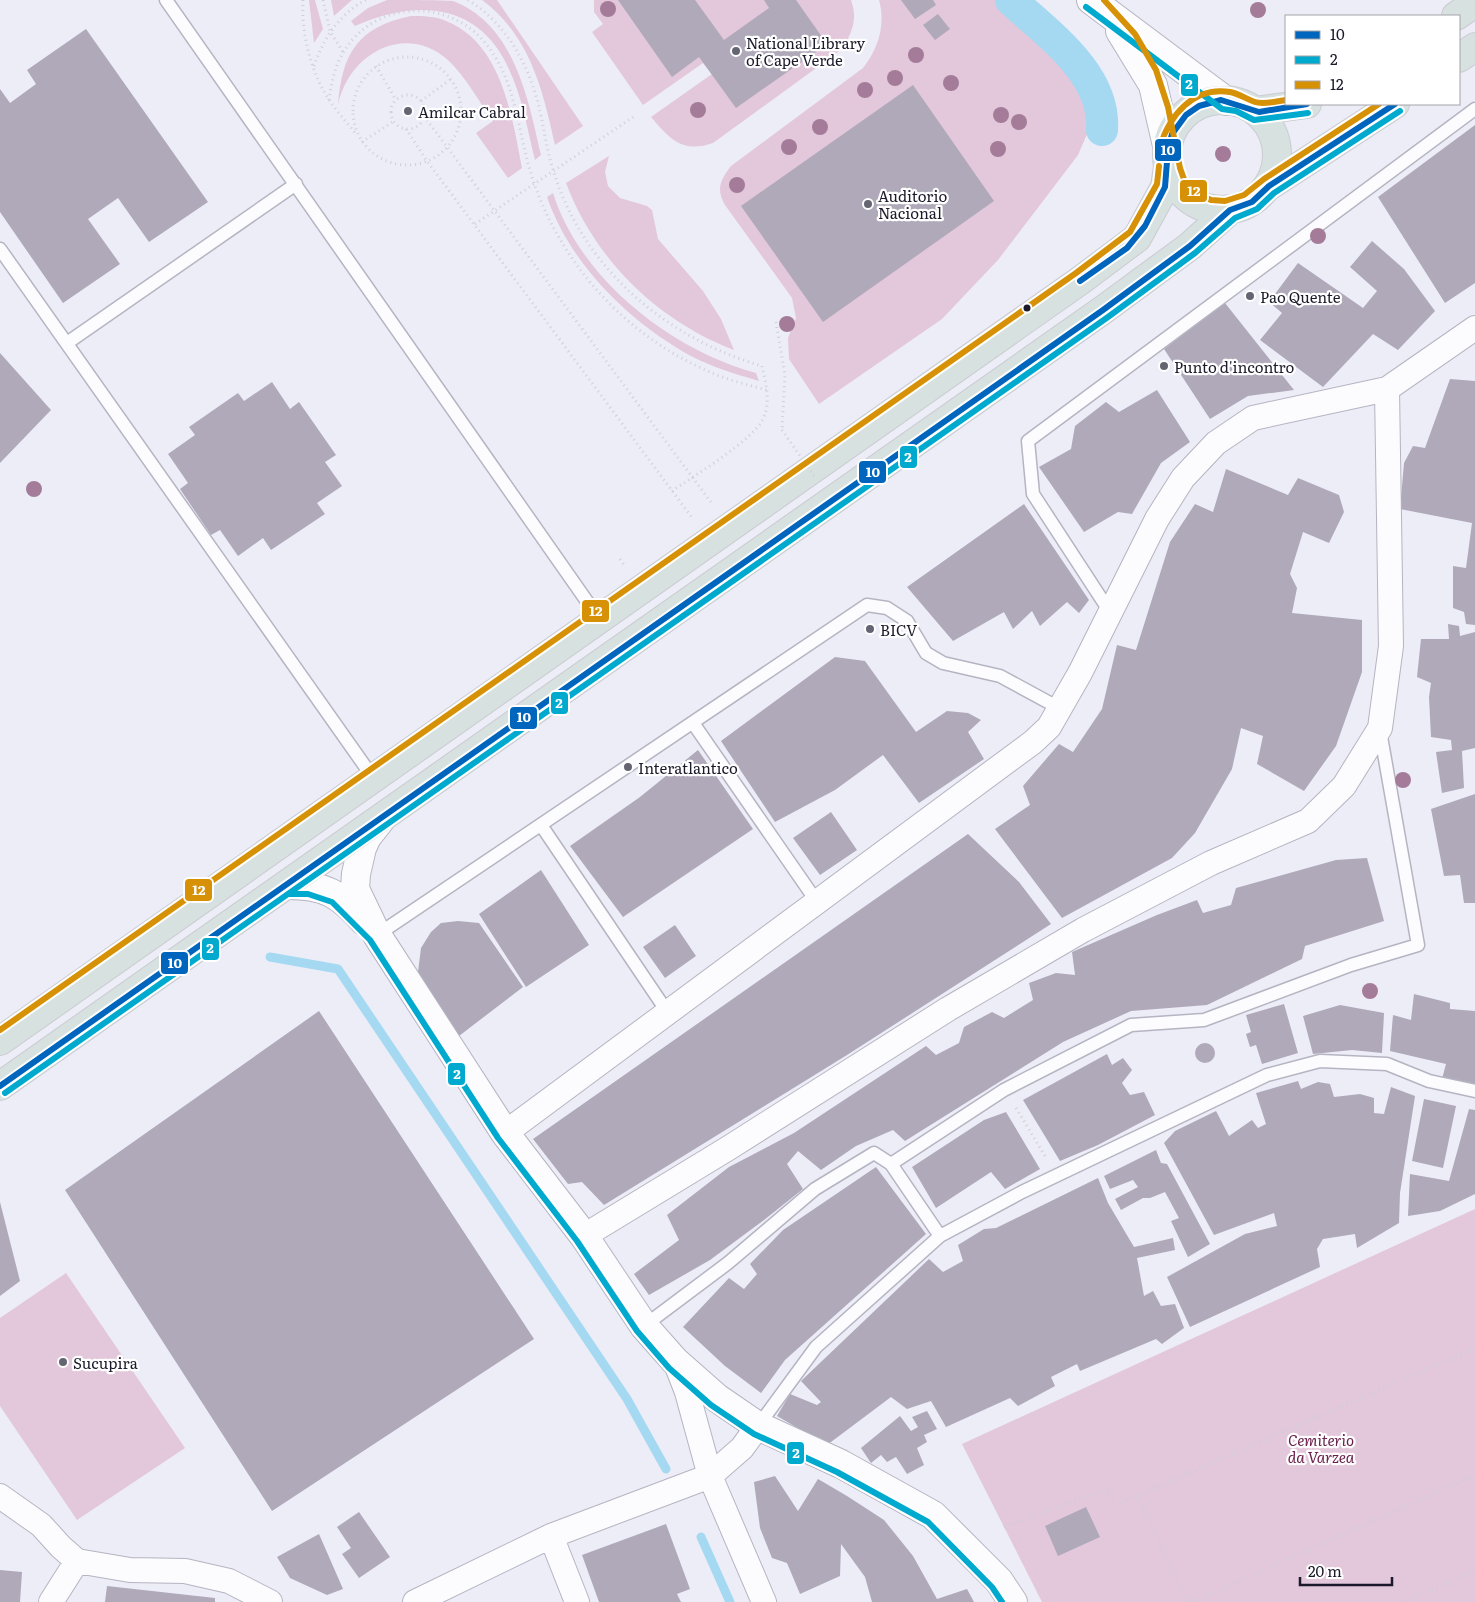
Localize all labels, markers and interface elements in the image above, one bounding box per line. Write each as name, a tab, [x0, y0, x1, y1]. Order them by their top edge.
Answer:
legend	[1285, 15, 1460, 105]
text: 10	[1330, 22, 1345, 45]
place label: National Library of Cape Verde	[746, 31, 865, 71]
marker: National Library of Cape Verde	[730, 45, 742, 57]
text: 2	[1330, 47, 1338, 70]
text: 12	[1330, 72, 1344, 95]
line badge: 2	[1180, 73, 1199, 97]
text: 2	[1185, 73, 1193, 93]
place label: Amilcar Cabral	[418, 100, 526, 123]
marker: Amilcar Cabral	[402, 105, 414, 117]
line badge: 10	[1154, 138, 1182, 162]
text: 10	[1161, 139, 1176, 159]
line badge: 12	[1179, 179, 1208, 203]
text: 12	[1187, 180, 1201, 200]
place label: Auditorio Nacional	[878, 184, 947, 224]
marker: Auditorio Nacional	[862, 198, 874, 210]
place label: Pao Quente	[1260, 285, 1341, 308]
marker: Pao Quente	[1244, 290, 1256, 302]
unlabelled marker	[1022, 303, 1032, 313]
place label: Punto d'incontro	[1174, 355, 1295, 378]
marker: Punto d'incontro	[1158, 360, 1170, 372]
line badge: 2	[899, 445, 918, 469]
text: 2	[904, 446, 912, 466]
line badge: 10	[858, 460, 887, 484]
text: 10	[866, 461, 881, 481]
line badge: 12	[581, 599, 610, 623]
text: 12	[589, 600, 603, 620]
place label: BICV	[880, 618, 917, 641]
marker: BICV	[864, 623, 876, 635]
line badge: 2	[550, 691, 569, 715]
text: 2	[555, 692, 563, 712]
line badge: 10	[509, 706, 538, 730]
text: 10	[517, 706, 532, 726]
place label: Interatlantico	[638, 756, 738, 779]
marker: Interatlantico	[622, 761, 634, 773]
line badge: 12	[184, 878, 213, 902]
text: 12	[192, 879, 206, 899]
line badge: 2	[201, 937, 220, 961]
text: 2	[206, 937, 214, 957]
line badge: 10	[160, 951, 189, 975]
text: 10	[168, 952, 183, 972]
line badge: 2	[447, 1062, 466, 1086]
text: 2	[453, 1063, 461, 1083]
place label: Sucupira	[73, 1351, 139, 1374]
marker: Sucupira	[57, 1356, 69, 1368]
park label: Cemiterio da Varzea	[1288, 1428, 1355, 1468]
line badge: 2	[786, 1441, 805, 1465]
text: 2	[792, 1442, 800, 1462]
scale bar	[1300, 1554, 1392, 1586]
text: 20 m	[1308, 1559, 1342, 1582]

